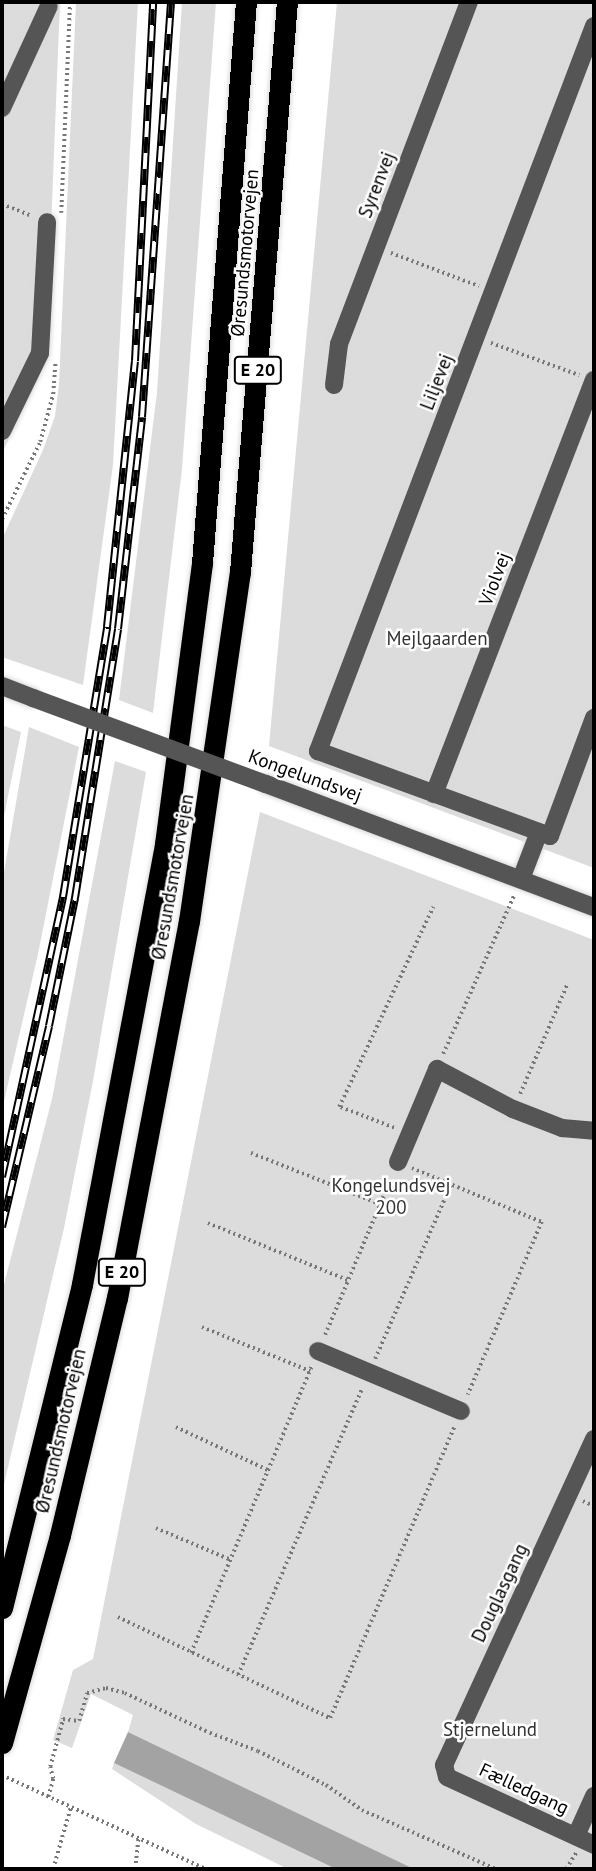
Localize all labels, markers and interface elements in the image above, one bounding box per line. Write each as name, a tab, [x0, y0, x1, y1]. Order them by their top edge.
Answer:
street label: Syrenvej	[354, 149, 400, 221]
street label: Øresundsmotorvejen	[226, 168, 264, 338]
street label: Liljevej	[416, 351, 458, 413]
road number: E 20	[233, 356, 282, 384]
street label: Violvej	[474, 549, 516, 609]
park label: Mejlgaarden	[386, 628, 488, 650]
street label: Kongelundsvej	[245, 745, 365, 807]
street label: Øresundsmotorvejen	[147, 792, 199, 962]
park label: Kongelundsvej 200	[331, 1175, 451, 1219]
road number: E 20	[97, 1258, 146, 1287]
street label: Øresundsmotorvejen	[31, 1347, 91, 1515]
street label: Douglasgang	[467, 1540, 533, 1646]
park label: Stjernelund	[443, 1719, 537, 1741]
street label: Fælledgang	[476, 1758, 572, 1820]

